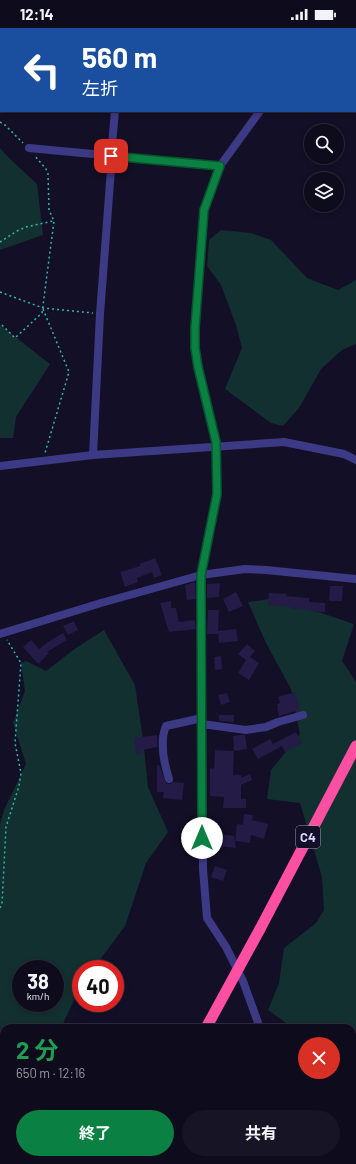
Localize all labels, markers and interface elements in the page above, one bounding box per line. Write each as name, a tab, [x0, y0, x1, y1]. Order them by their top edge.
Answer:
text: 12:14	[20, 5, 54, 23]
text: 560 m	[82, 40, 157, 74]
icon: left	[16, 44, 68, 96]
text: 左折	[82, 77, 118, 99]
map controls	[304, 124, 344, 212]
button: search	[304, 124, 344, 164]
pin	[94, 139, 128, 173]
icon: arrive	[100, 145, 122, 167]
button: layers	[304, 172, 344, 212]
position arrow	[181, 817, 223, 859]
road number: C4	[296, 826, 320, 848]
speed limit sign: 40	[72, 960, 124, 1012]
text: 38	[27, 969, 49, 993]
text: km/h	[27, 990, 49, 1002]
text: 2 分	[16, 1035, 58, 1064]
button: close	[298, 1037, 340, 1079]
text: 650 m · 12:16	[16, 1065, 85, 1081]
button: 終了	[16, 1110, 174, 1156]
button: 共有	[182, 1110, 340, 1156]

